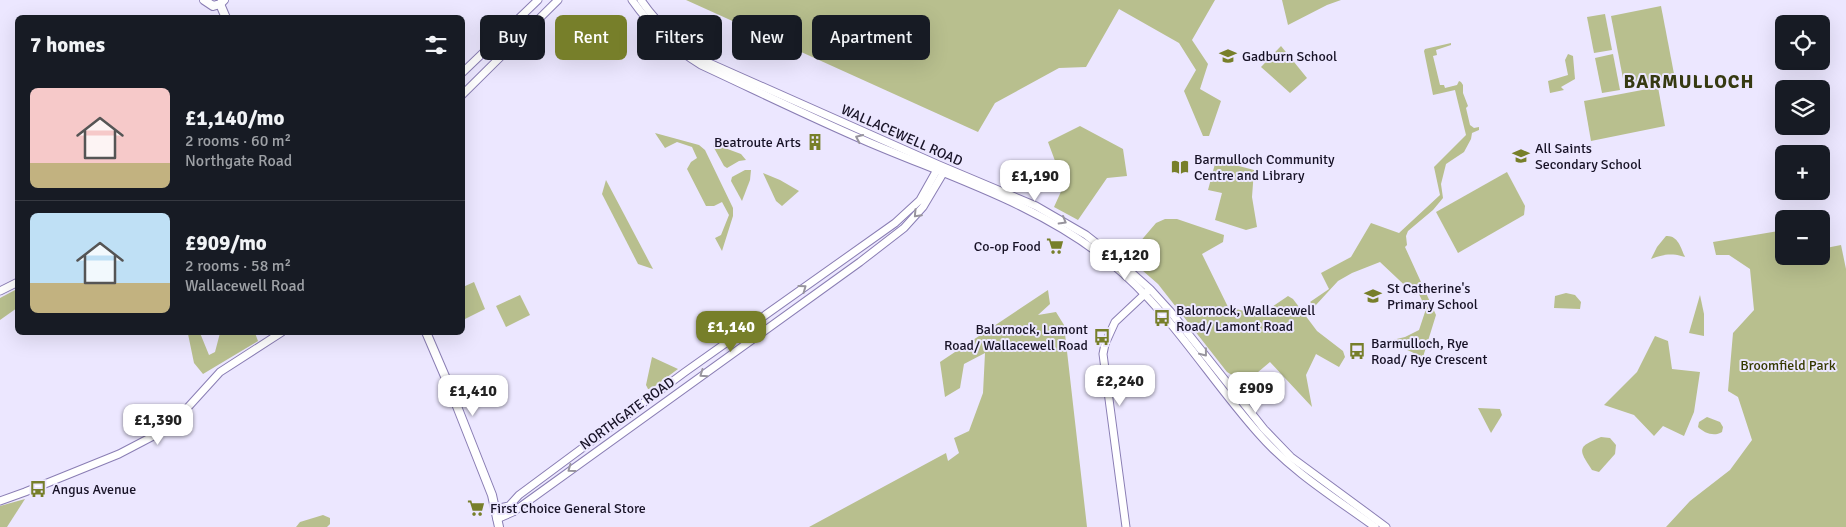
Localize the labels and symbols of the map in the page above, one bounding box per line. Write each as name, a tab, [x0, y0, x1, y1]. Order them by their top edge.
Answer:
school or university icon: Gadburn School	[1218, 46, 1238, 66]
place label: Gadburn School	[1242, 48, 1337, 65]
district label: BARMULLOCH	[1624, 70, 1754, 94]
street label: WALLACEWELL ROAD	[838, 101, 965, 170]
building icon: Beatroute Arts	[805, 132, 825, 152]
place label: Beatroute Arts	[714, 134, 801, 151]
one-way arrow	[855, 134, 864, 145]
place label: All Saints Secondary School	[1535, 140, 1642, 173]
school or university icon: All Saints Secondary School	[1511, 146, 1531, 166]
place label: Barmulloch Community Centre and Library	[1194, 151, 1335, 184]
library icon: Barmulloch Community Centre and Library	[1170, 157, 1190, 177]
pin: £1,190	[994, 160, 1076, 202]
one-way arrow	[914, 208, 923, 217]
one-way arrow	[1058, 215, 1067, 225]
supermarket icon: Co-op Food	[1045, 236, 1065, 256]
place label: Co-op Food	[974, 238, 1041, 255]
pin: £1,120	[1084, 238, 1166, 281]
place label: St Catherine's Primary School	[1387, 280, 1478, 313]
one-way arrow	[798, 285, 807, 294]
school or university icon: St Catherine's Primary School	[1363, 286, 1383, 306]
place label: Balornock, Wallacewell Road/ Lamont Road	[1176, 302, 1315, 335]
bus stop icon: Balornock, Wallacewell Road/ Lamont Road	[1152, 308, 1172, 328]
pin: £1,140	[690, 310, 772, 353]
place label: Balornock, Lamont Road/ Wallacewell Road	[944, 321, 1088, 354]
bus stop icon: Balornock, Lamont Road/ Wallacewell Road	[1092, 327, 1112, 347]
place label: Barmulloch, Rye Road/ Rye Crescent	[1371, 335, 1487, 368]
bus stop icon: Barmulloch, Rye Road/ Rye Crescent	[1347, 341, 1367, 361]
one-way arrow	[1198, 347, 1206, 356]
park label: Broomfield Park	[1740, 357, 1836, 374]
pin: £2,240	[1079, 364, 1161, 407]
one-way arrow	[699, 368, 709, 377]
pin: £909	[1226, 372, 1286, 414]
street label: NORTHGATE ROAD	[577, 373, 678, 453]
pin: £1,410	[432, 374, 514, 417]
pin: £1,390	[117, 404, 199, 446]
one-way arrow	[568, 463, 577, 471]
bus stop icon: Angus Avenue	[28, 479, 48, 499]
place label: Angus Avenue	[52, 481, 136, 498]
supermarket icon: First Choice General Store	[466, 498, 486, 518]
place label: First Choice General Store	[490, 500, 646, 517]

